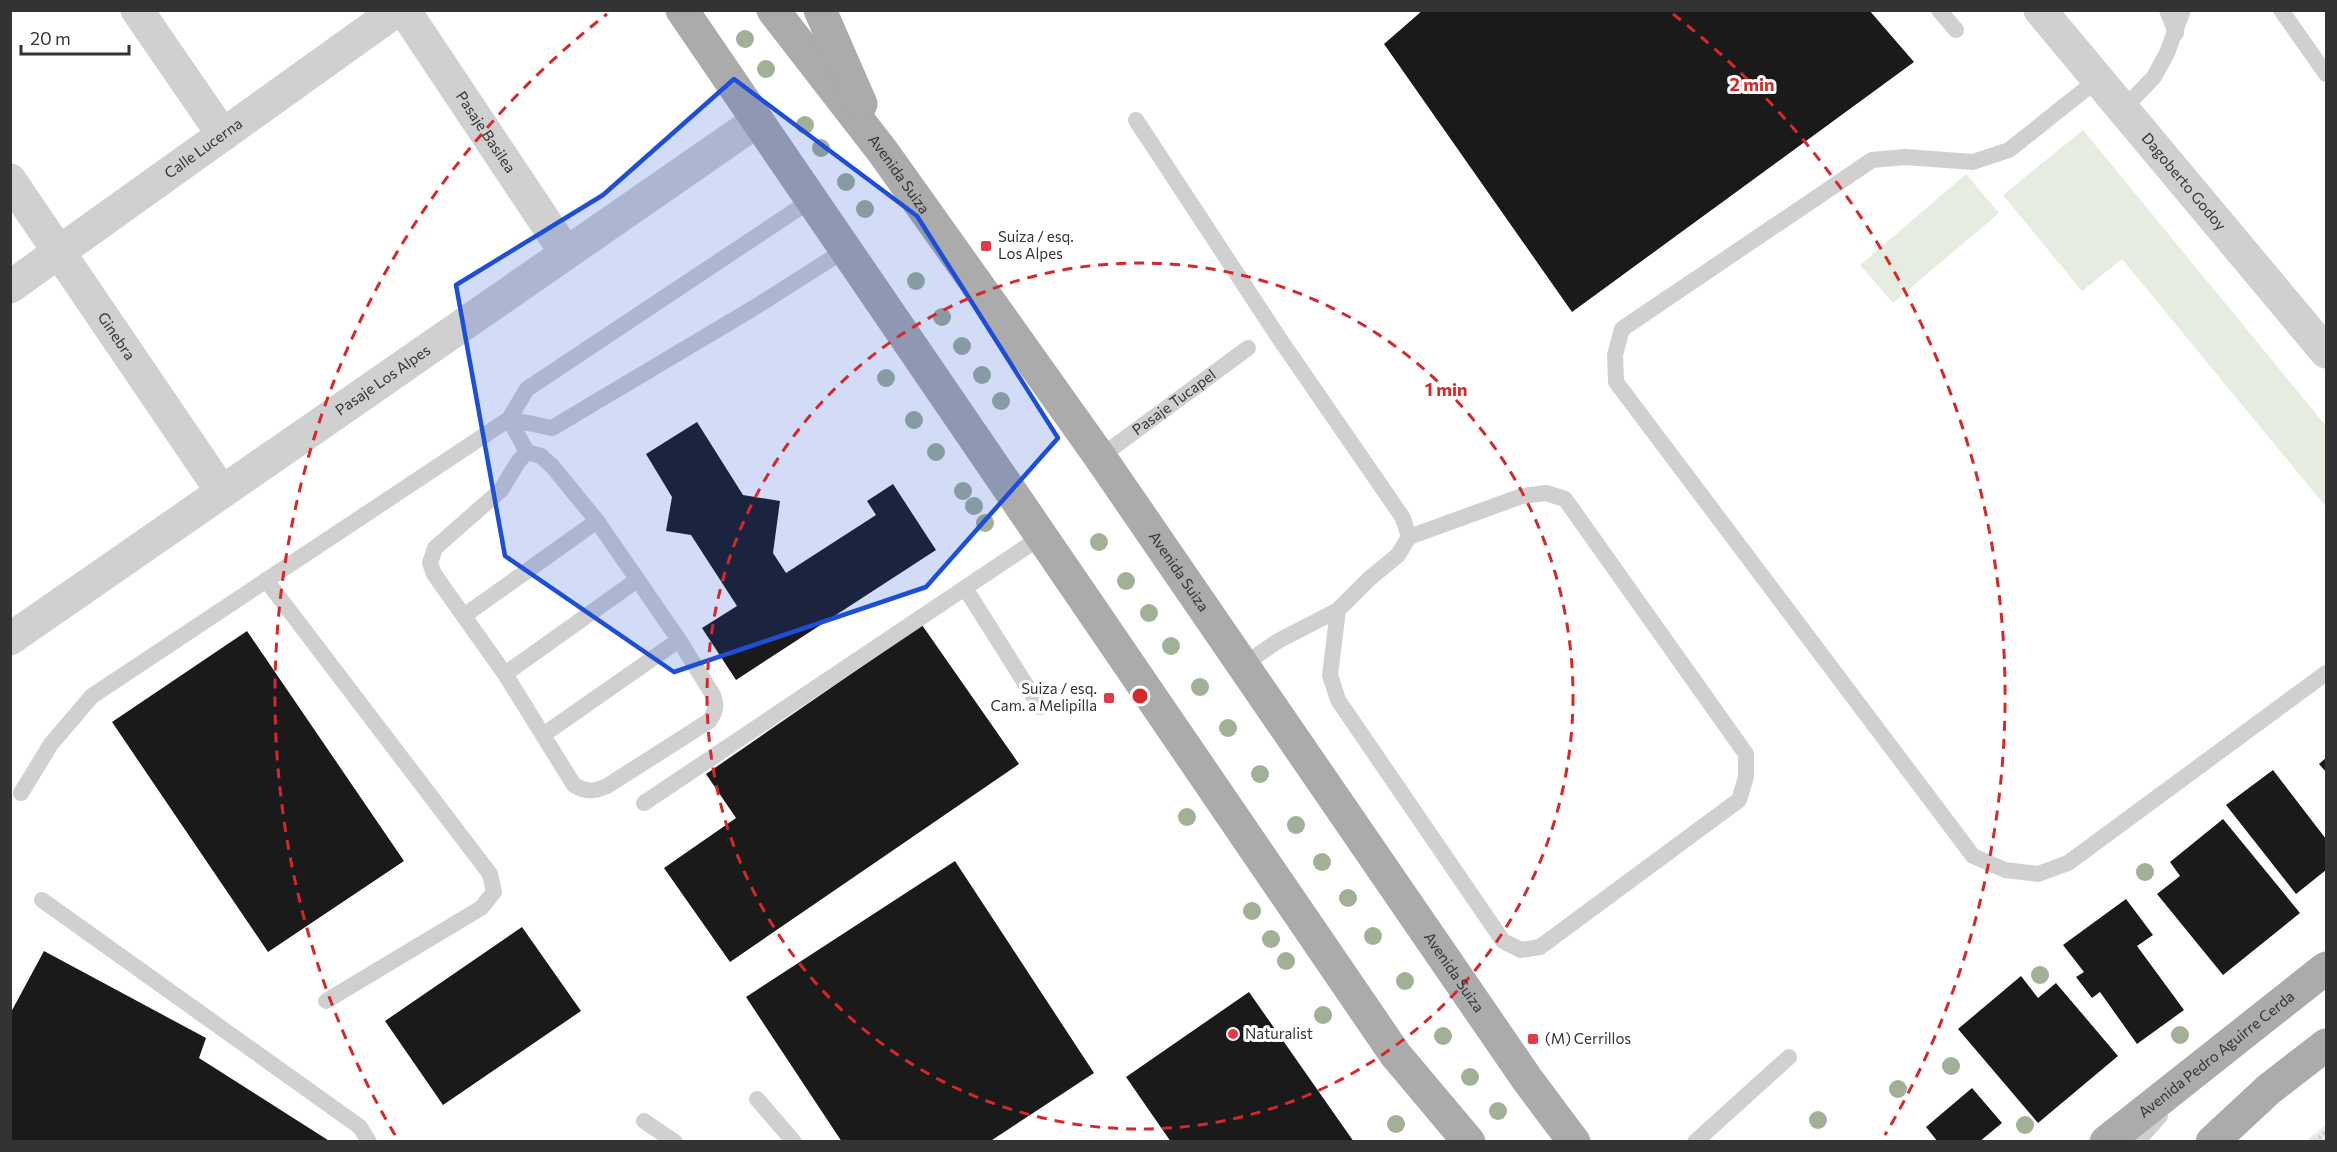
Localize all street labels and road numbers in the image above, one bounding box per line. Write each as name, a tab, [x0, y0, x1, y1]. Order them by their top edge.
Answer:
street label: Pasaje Basilea	[453, 87, 520, 176]
street label: Calle Lucerna	[161, 114, 245, 182]
street label: Dagoberto Godoy	[2139, 129, 2231, 234]
street label: Avenida Suiza	[865, 131, 934, 217]
street label: Ginebra	[94, 308, 140, 363]
street label: Pasaje Los Alpes	[332, 340, 434, 419]
street label: Pasaje Tucapel	[1128, 365, 1219, 438]
street label: Avenida Suiza	[1146, 527, 1213, 615]
street label: Avenida Suiza	[1421, 928, 1488, 1015]
street label: Avenida Pedro Aguirre Cerda	[2134, 987, 2298, 1121]

